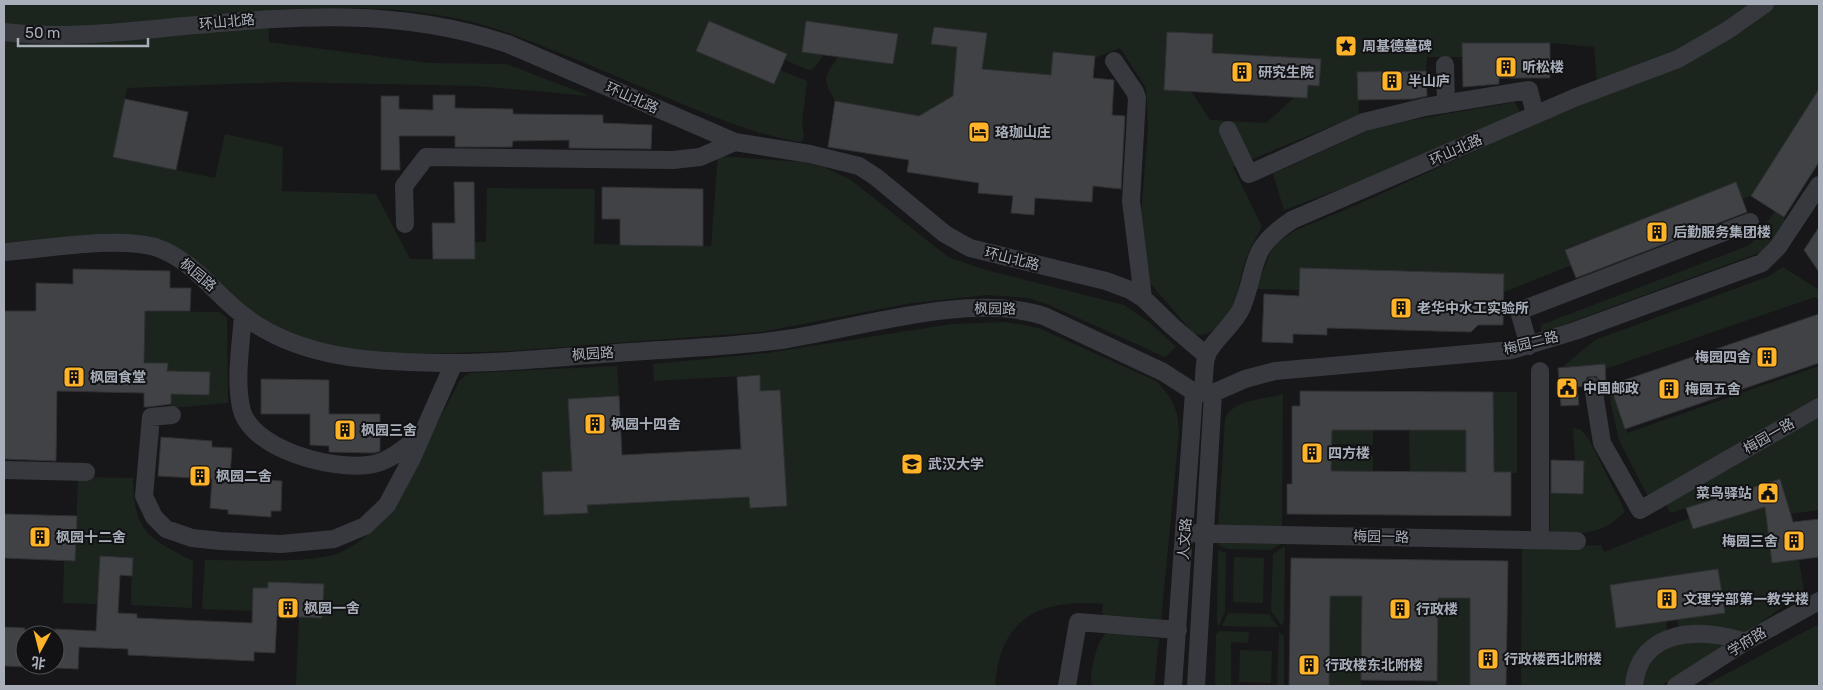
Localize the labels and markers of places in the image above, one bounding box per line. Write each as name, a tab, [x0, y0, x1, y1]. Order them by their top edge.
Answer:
place icon: 周基德墓碑	[1334, 34, 1358, 58]
place label: 周基德墓碑	[1362, 38, 1432, 55]
building icon: 听松楼	[1494, 55, 1518, 79]
place label: 听松楼	[1522, 59, 1564, 76]
building icon: 研究生院	[1230, 60, 1254, 84]
place label: 研究生院	[1258, 64, 1314, 81]
building icon: 半山庐	[1380, 69, 1404, 93]
place label: 半山庐	[1408, 73, 1450, 90]
hotel icon: 珞珈山庄	[967, 120, 991, 144]
place label: 珞珈山庄	[995, 124, 1051, 141]
building icon: 后勤服务集团楼	[1645, 220, 1669, 244]
place label: 后勤服务集团楼	[1673, 224, 1771, 241]
building icon: 老华中水工实验所	[1389, 296, 1413, 320]
place label: 老华中水工实验所	[1417, 300, 1529, 317]
building icon: 梅园四舍	[1755, 345, 1779, 369]
place label: 梅园四舍	[1695, 349, 1751, 366]
building icon: 枫园食堂	[62, 365, 86, 389]
place label: 枫园食堂	[90, 369, 146, 386]
public building icon: 中国邮政	[1555, 376, 1579, 400]
building icon: 梅园五舍	[1657, 377, 1681, 401]
place label: 中国邮政	[1583, 380, 1639, 397]
place label: 梅园五舍	[1685, 381, 1741, 398]
building icon: 枫园十四舍	[583, 412, 607, 436]
place label: 枫园十四舍	[611, 416, 681, 433]
building icon: 枫园三舍	[333, 418, 357, 442]
place label: 枫园三舍	[361, 422, 417, 439]
building icon: 四方楼	[1300, 441, 1324, 465]
place label: 四方楼	[1328, 445, 1370, 462]
school or university icon: 武汉大学	[900, 452, 924, 476]
place label: 武汉大学	[928, 456, 984, 473]
building icon: 枫园二舍	[188, 464, 212, 488]
place label: 枫园二舍	[216, 468, 272, 485]
public building icon: 菜鸟驿站	[1756, 481, 1780, 505]
place label: 菜鸟驿站	[1696, 485, 1752, 502]
building icon: 枫园十二舍	[28, 525, 52, 549]
place label: 枫园十二舍	[56, 529, 126, 546]
building icon: 梅园三舍	[1782, 529, 1806, 553]
place label: 梅园三舍	[1722, 533, 1778, 550]
building icon: 文理学部第一教学楼	[1655, 587, 1679, 611]
place label: 文理学部第一教学楼	[1683, 591, 1809, 608]
building icon: 枫园一舍	[276, 596, 300, 620]
building icon: 行政楼	[1388, 597, 1412, 621]
place label: 枫园一舍	[304, 600, 360, 617]
place label: 行政楼	[1416, 601, 1458, 618]
building icon: 行政楼西北附楼	[1476, 647, 1500, 671]
place label: 行政楼西北附楼	[1504, 651, 1602, 668]
building icon: 行政楼东北附楼	[1297, 653, 1321, 677]
place label: 行政楼东北附楼	[1325, 657, 1423, 674]

